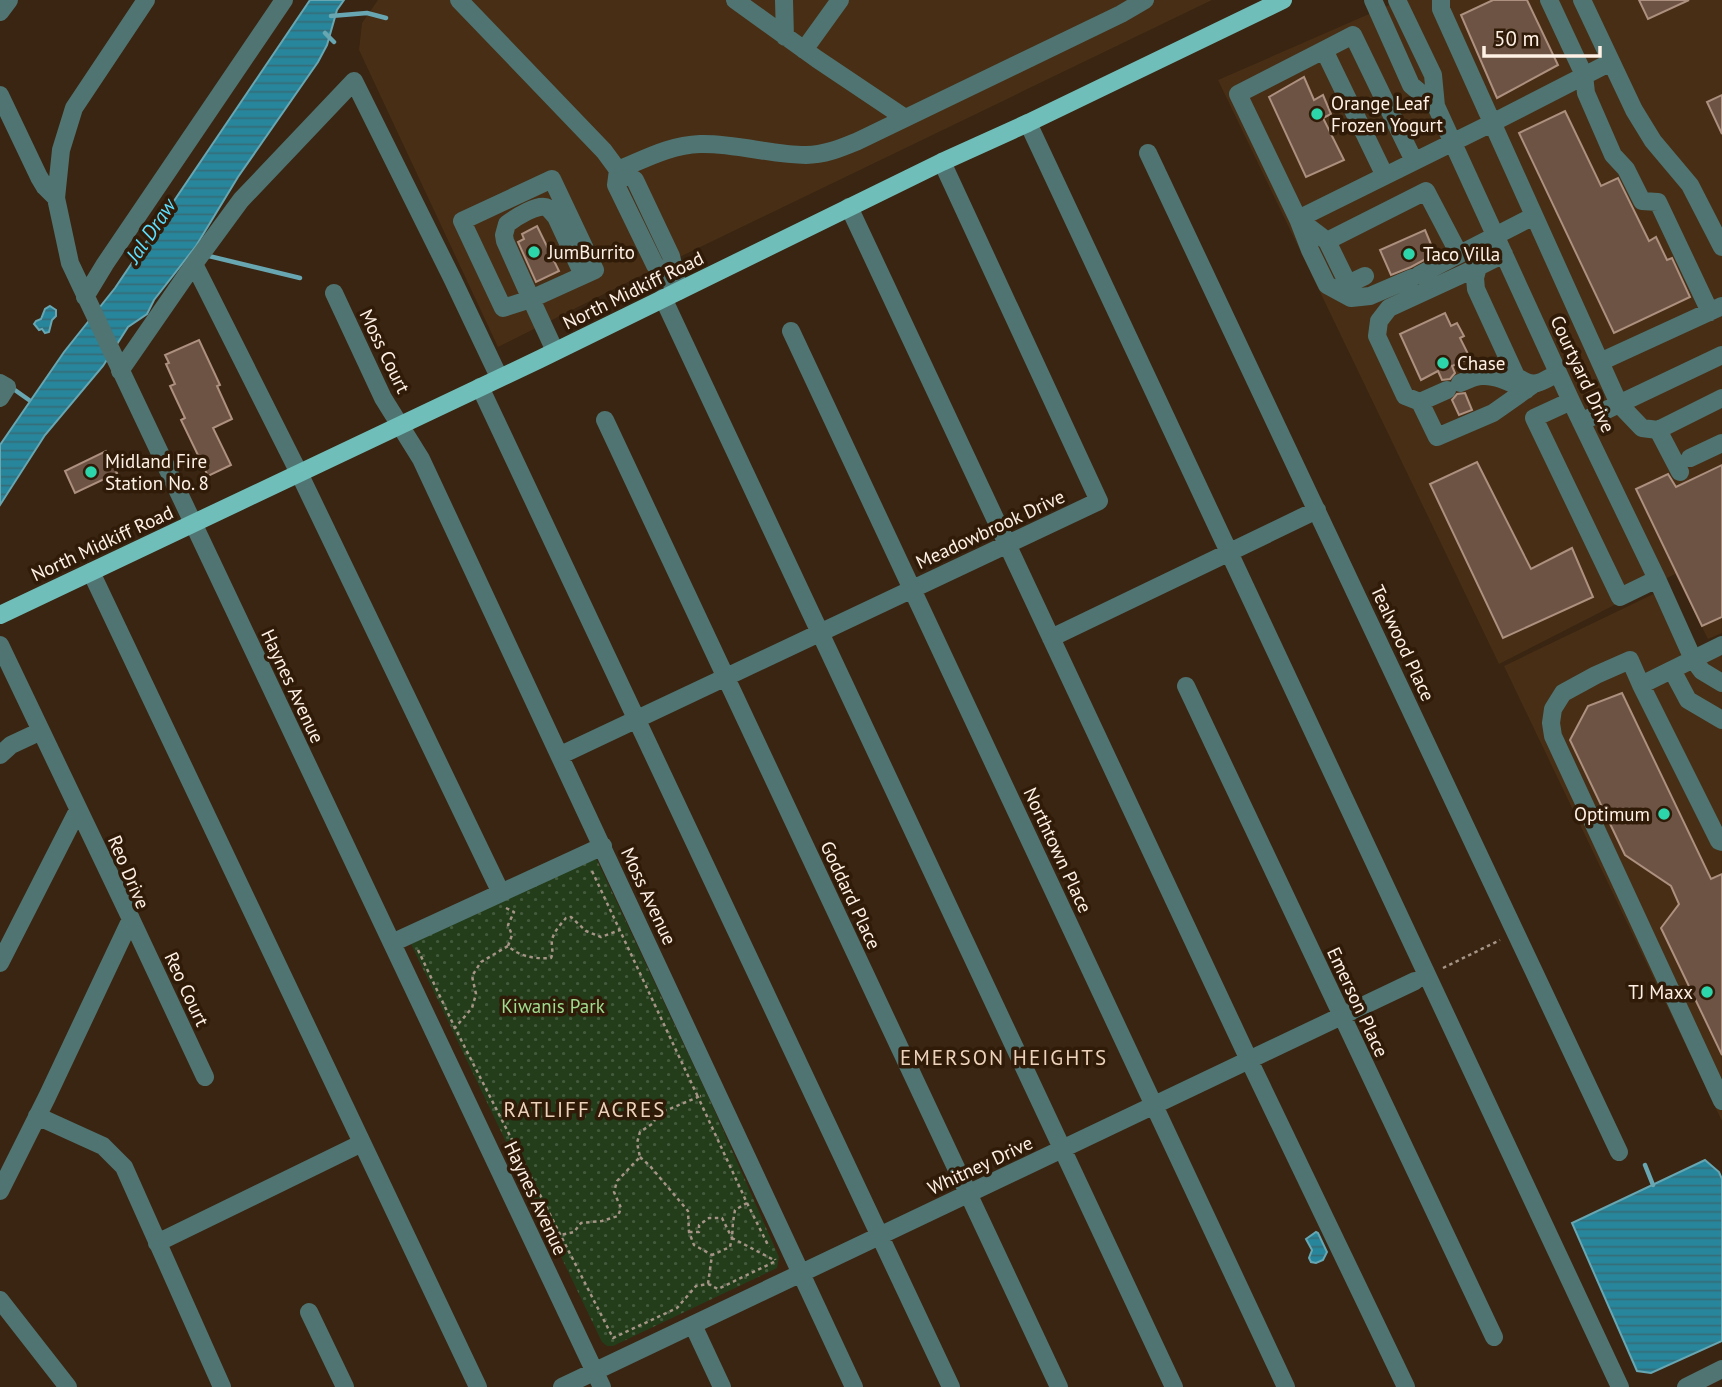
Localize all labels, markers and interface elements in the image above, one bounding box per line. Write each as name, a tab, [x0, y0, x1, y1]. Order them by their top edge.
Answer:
scale bar	[1484, 14, 1600, 58]
text: 50 m	[1494, 25, 1540, 52]
place label: Orange Leaf Frozen Yogurt	[1331, 91, 1444, 137]
marker: Orange Leaf Frozen Yogurt	[1309, 106, 1325, 122]
water label: Jal Draw	[118, 192, 183, 270]
place label: JumBurrito	[547, 240, 635, 264]
place label: Taco Villa	[1423, 242, 1500, 266]
marker: JumBurrito	[526, 244, 542, 260]
street label: North Midkiff Road	[559, 245, 707, 335]
marker: Taco Villa	[1401, 246, 1417, 262]
street label: Moss Court	[354, 305, 416, 397]
street label: Courtyard Drive	[1545, 312, 1621, 436]
place label: Chase	[1457, 351, 1505, 375]
marker: Chase	[1435, 355, 1451, 371]
place label: Midland Fire Station No. 8	[105, 449, 209, 495]
marker: Midland Fire Station No. 8	[83, 464, 99, 480]
street label: Meadowbrook Drive	[912, 484, 1068, 574]
street label: North Midkiff Road	[27, 500, 177, 586]
street label: Tealwood Place	[1366, 581, 1440, 705]
street label: Haynes Avenue	[256, 625, 330, 747]
street label: Northtown Place	[1018, 783, 1098, 917]
place label: Optimum	[1574, 802, 1650, 826]
marker: Optimum	[1656, 806, 1672, 822]
street label: Reo Drive	[103, 832, 155, 912]
street label: Goddard Place	[815, 837, 887, 953]
street label: Moss Avenue	[616, 843, 682, 949]
street label: Emerson Place	[1322, 943, 1394, 1061]
street label: Reo Court	[159, 948, 215, 1030]
place label: TJ Maxx	[1628, 980, 1693, 1004]
marker: TJ Maxx	[1699, 984, 1715, 1000]
park label: Kiwanis Park	[501, 994, 605, 1018]
district label: EMERSON HEIGHTS	[900, 1044, 1108, 1071]
district label: RATLIFF ACRES	[504, 1096, 666, 1123]
street label: Whitney Drive	[924, 1130, 1036, 1200]
street label: Haynes Avenue	[499, 1137, 573, 1259]

